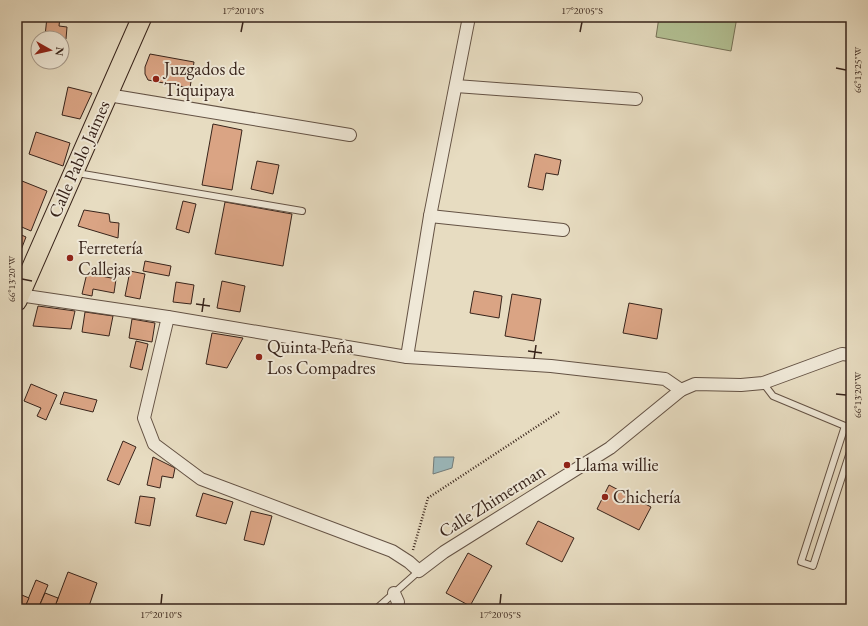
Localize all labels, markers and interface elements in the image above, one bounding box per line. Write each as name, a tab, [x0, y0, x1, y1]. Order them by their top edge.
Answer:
text: 17°20'10"S	[222, 4, 264, 17]
text: 17°20'05"S	[561, 4, 603, 17]
north arrow	[30, 30, 70, 70]
text: N	[52, 46, 67, 57]
text: 66°13'25"W	[851, 46, 864, 93]
place label: Juzgados de Tiquipaya	[162, 57, 245, 101]
marker: Juzgados de Tiquipaya	[151, 74, 161, 84]
street label: Calle Pablo Jaimes	[42, 96, 115, 221]
place label: Ferretería Callejas	[78, 236, 144, 280]
marker: Ferretería Callejas	[65, 253, 75, 263]
text: 66°13'20"W	[5, 255, 18, 302]
place label: Quinta Peña Los Compadres	[267, 335, 376, 379]
marker: Quinta Peña Los Compadres	[254, 352, 264, 362]
text: 66°13'20"W	[851, 371, 864, 418]
place label: Llama willie	[575, 453, 659, 476]
street label: Calle Zhimerman	[434, 458, 550, 543]
marker: Llama willie	[562, 460, 572, 470]
place label: Chichería	[613, 485, 681, 508]
marker: Chichería	[600, 492, 610, 502]
text: 17°20'10"S	[140, 608, 182, 621]
text: 17°20'05"S	[479, 608, 521, 621]

